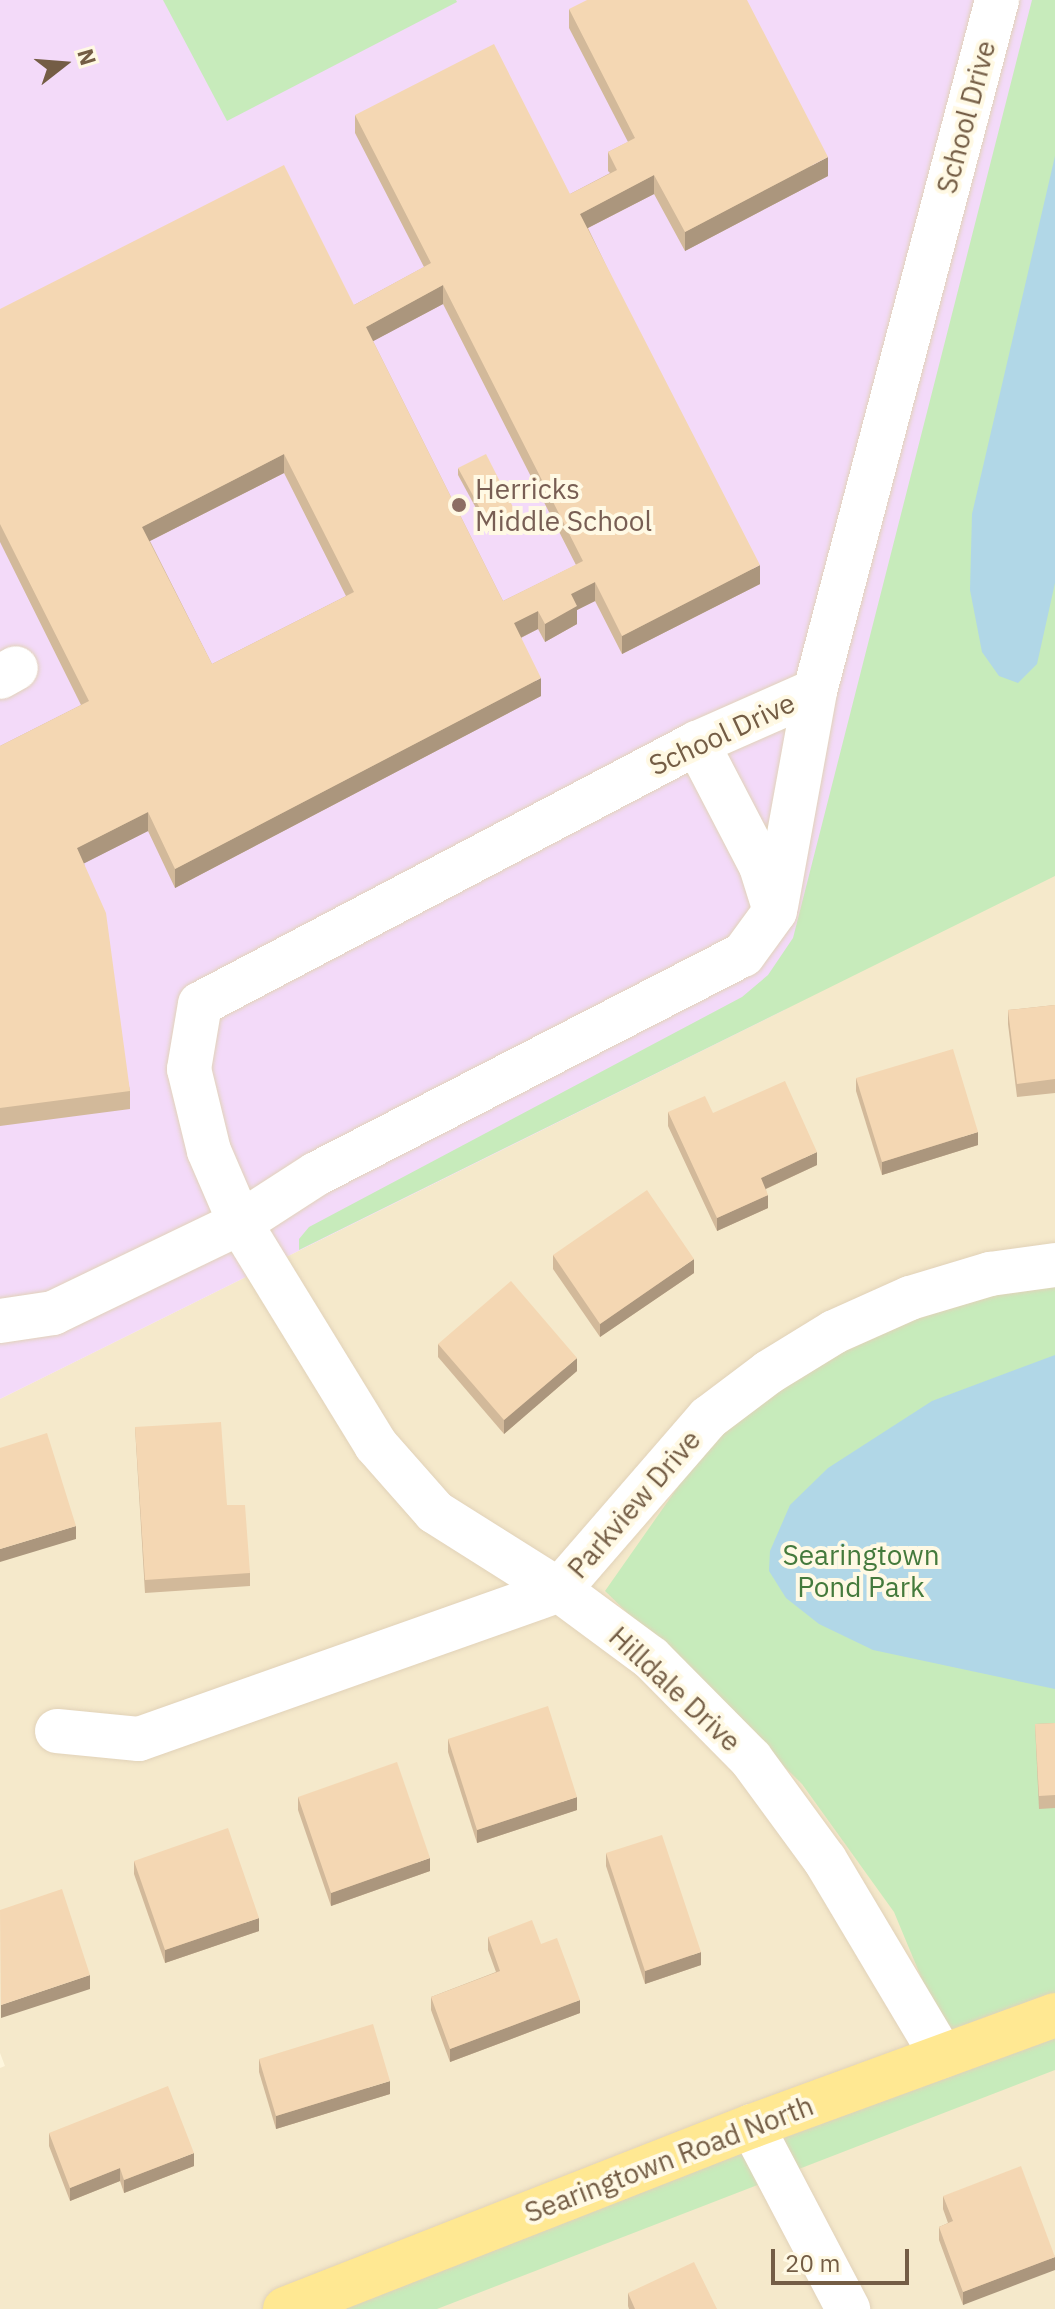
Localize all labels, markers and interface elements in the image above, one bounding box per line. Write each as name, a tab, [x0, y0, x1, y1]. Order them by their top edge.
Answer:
north arrow	[24, 24, 104, 104]
street label: School Drive	[929, 37, 1003, 197]
text: N	[71, 45, 104, 69]
place label: Herricks Middle School	[475, 472, 652, 538]
marker: Herricks Middle School	[450, 496, 468, 514]
street label: School Drive	[644, 686, 800, 782]
street label: Parkview Drive	[561, 1423, 707, 1585]
park label: Searingtown Pond Park	[782, 1538, 940, 1604]
street label: Hilldale Drive	[602, 1620, 748, 1758]
street label: Searingtown Road North	[520, 2088, 818, 2230]
scale bar	[775, 2233, 913, 2283]
text: 20 m	[785, 2247, 840, 2279]

